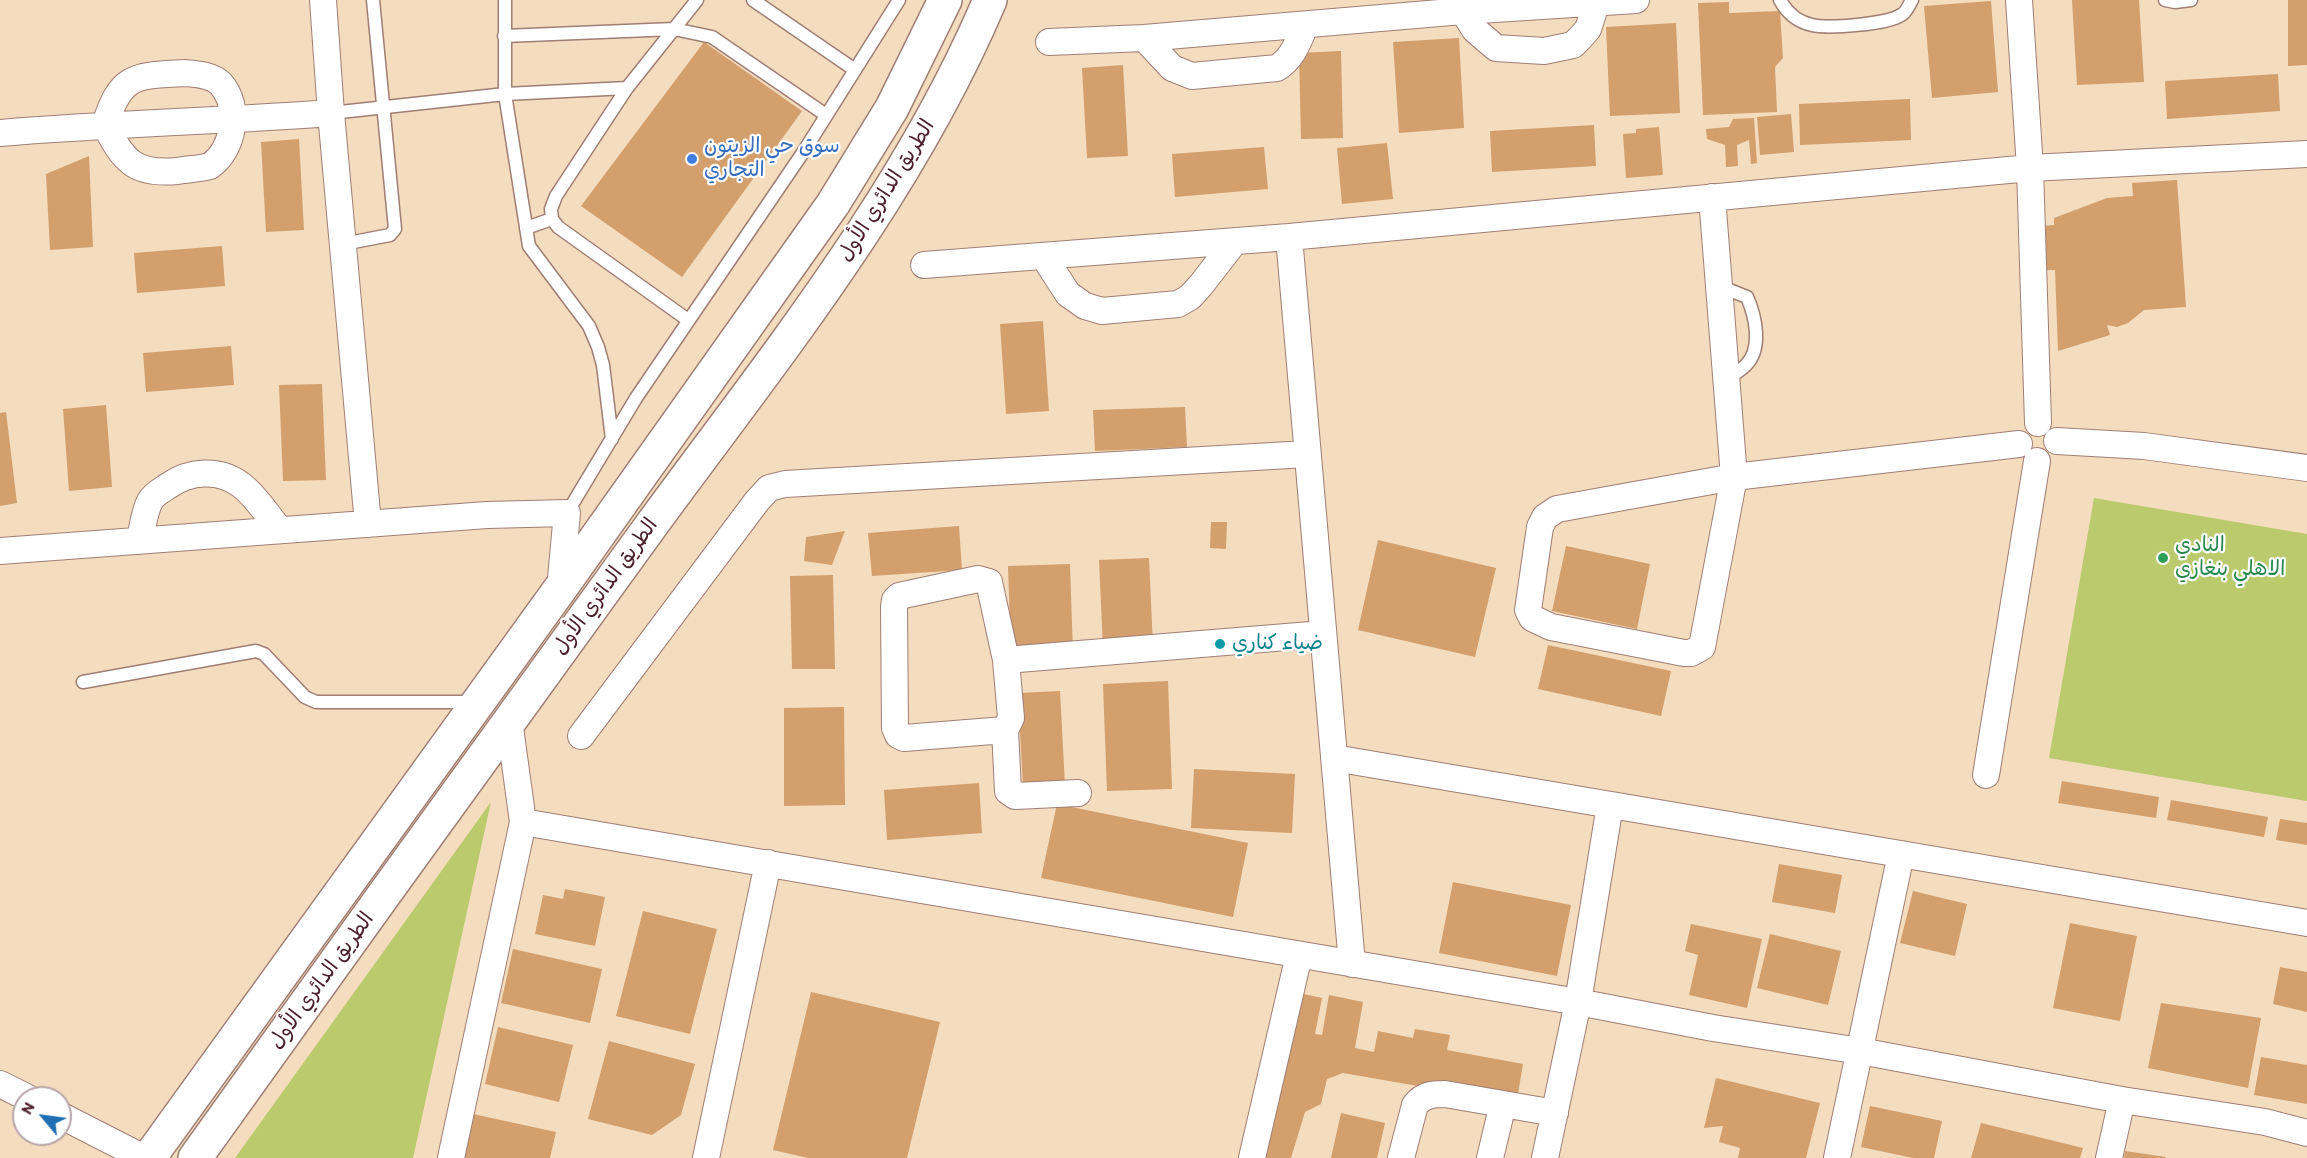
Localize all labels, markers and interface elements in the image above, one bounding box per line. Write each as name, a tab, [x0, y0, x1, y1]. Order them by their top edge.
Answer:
street label: الطريق الدائري الأول	[833, 115, 941, 267]
place label: سوق حي الزيتون التجاري	[704, 134, 840, 184]
marker: سوق حي الزيتون التجاري	[685, 152, 699, 166]
street label: الطريق الدائري الأول	[548, 514, 664, 660]
place label: النادي الاهلي بنغازي	[2175, 533, 2285, 583]
marker: النادي الاهلي بنغازي	[2156, 551, 2170, 565]
place label: ضياء كناري	[1232, 631, 1323, 657]
marker: ضياء كناري	[1213, 637, 1227, 651]
street label: الطريق الدائري الأول	[264, 908, 380, 1054]
north arrow	[12, 1086, 72, 1146]
text: N	[17, 1099, 38, 1117]

